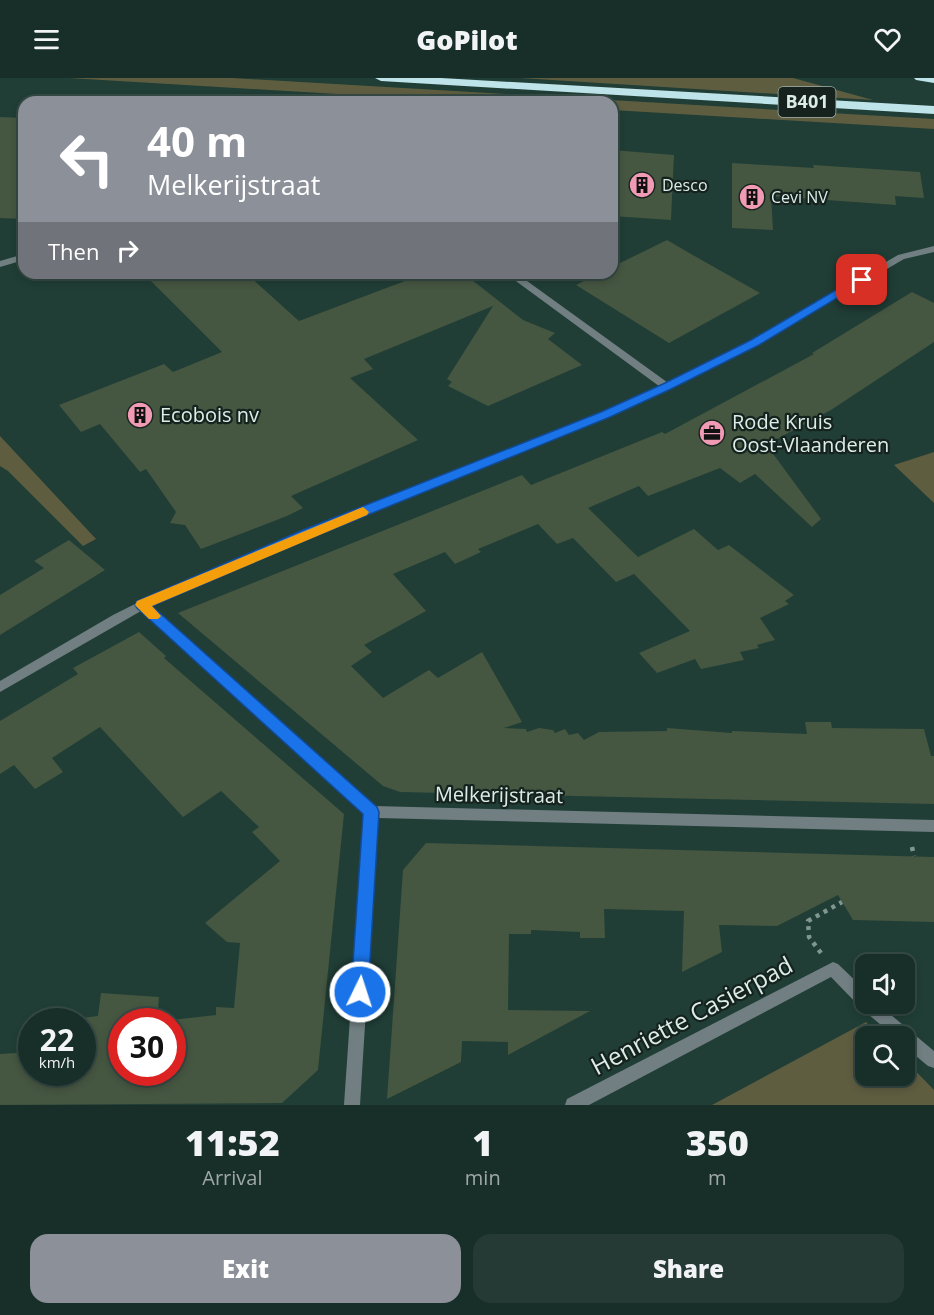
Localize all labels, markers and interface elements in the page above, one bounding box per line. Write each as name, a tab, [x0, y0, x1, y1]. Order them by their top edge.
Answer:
text: GoPilot	[416, 21, 518, 58]
icon: menu	[30, 23, 63, 56]
icon: heart	[871, 23, 904, 56]
road number: B401	[778, 87, 836, 117]
text: 40 m	[147, 112, 247, 169]
icon: left	[48, 120, 126, 198]
text: Melkerijstraat	[147, 166, 320, 203]
building icon: Desco	[627, 170, 657, 200]
place label: Desco	[662, 174, 708, 196]
building icon: Cevi NV	[737, 182, 767, 212]
place label: Cevi NV	[771, 186, 828, 208]
icon: right	[111, 234, 144, 267]
text: Then	[48, 236, 99, 266]
pin	[836, 254, 887, 305]
icon: arrive	[845, 263, 878, 296]
building icon: Ecobois nv	[125, 400, 155, 430]
place label: Ecobois nv	[160, 401, 259, 428]
place label: Rode Kruis Oost-Vlaanderen	[732, 408, 889, 458]
office icon: Rode Kruis Oost-Vlaanderen	[697, 418, 727, 448]
street label: Melkerijstraat	[435, 780, 563, 809]
street label: Henriette Casierpad	[585, 948, 798, 1082]
map controls	[855, 954, 915, 1086]
button: sound	[855, 954, 915, 1014]
position arrow	[328, 960, 392, 1024]
speed limit sign: 30	[108, 1008, 186, 1086]
text: 22	[40, 1019, 74, 1060]
button: search	[855, 1026, 915, 1086]
text: km/h	[39, 1052, 75, 1072]
text: 11:52	[185, 1118, 280, 1167]
text: 1	[472, 1118, 493, 1167]
text: 350	[686, 1118, 749, 1167]
text: Arrival	[202, 1164, 263, 1191]
text: min	[465, 1164, 501, 1191]
text: m	[708, 1164, 727, 1191]
button: Exit	[30, 1234, 461, 1303]
button: Share	[473, 1234, 904, 1303]

